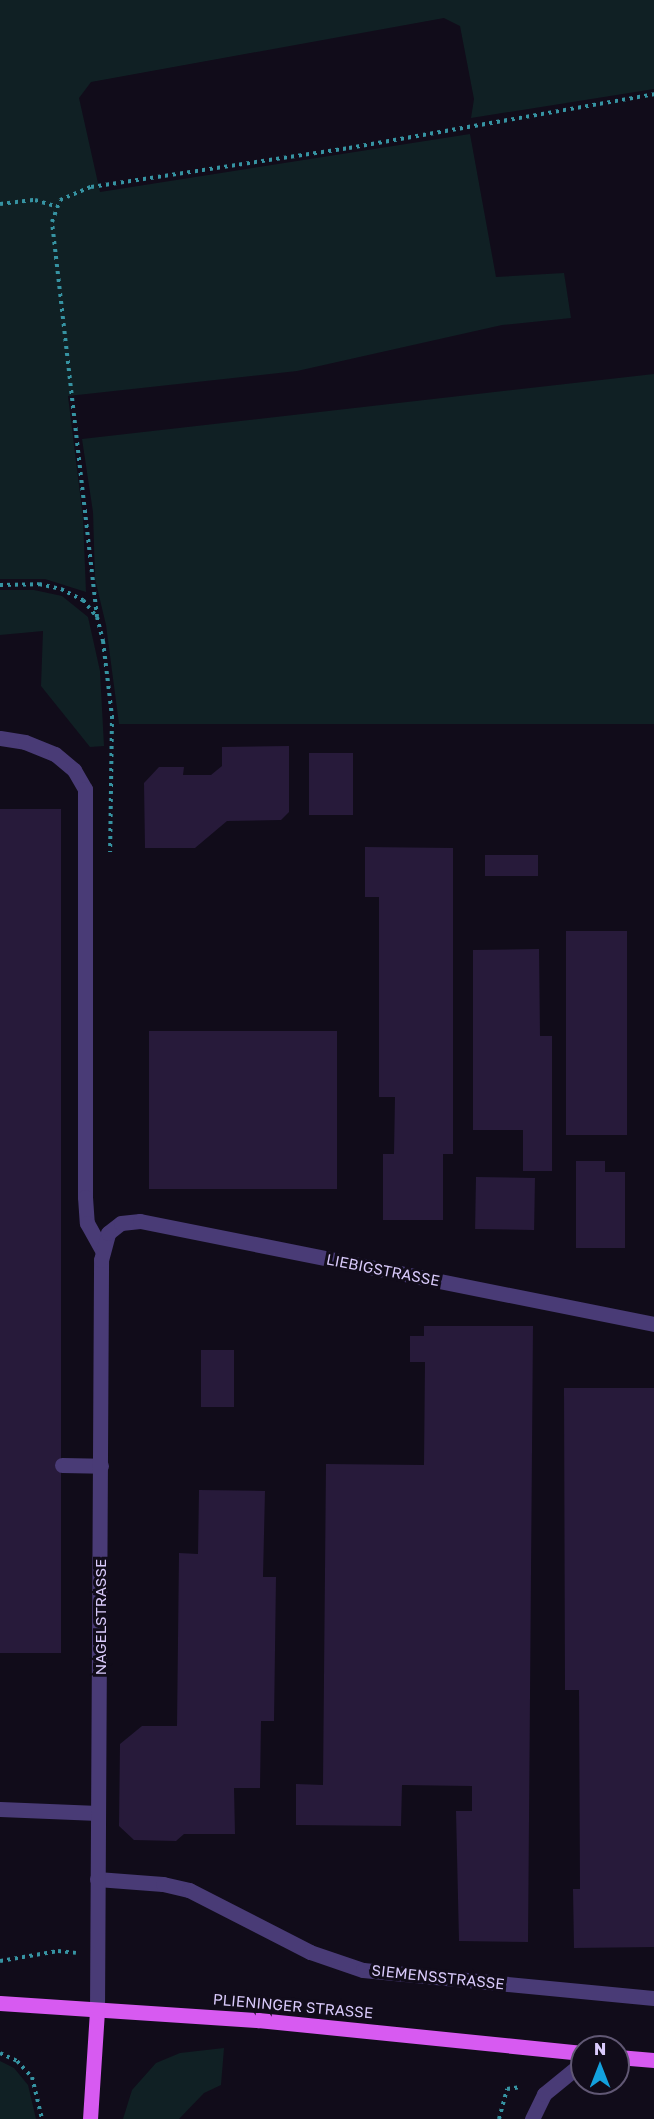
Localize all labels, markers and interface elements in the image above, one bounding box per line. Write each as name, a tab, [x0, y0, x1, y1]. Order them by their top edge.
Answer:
street label: LIEBIGSTRASSE	[325, 1250, 441, 1290]
street label: NAGELSTRASSE	[92, 1559, 110, 1675]
street label: SIEMENSSTRASSE	[371, 1961, 505, 1993]
street label: PLIENINGER STRASSE	[212, 1990, 374, 2022]
north arrow	[570, 2035, 630, 2095]
text: N	[594, 2039, 606, 2059]

